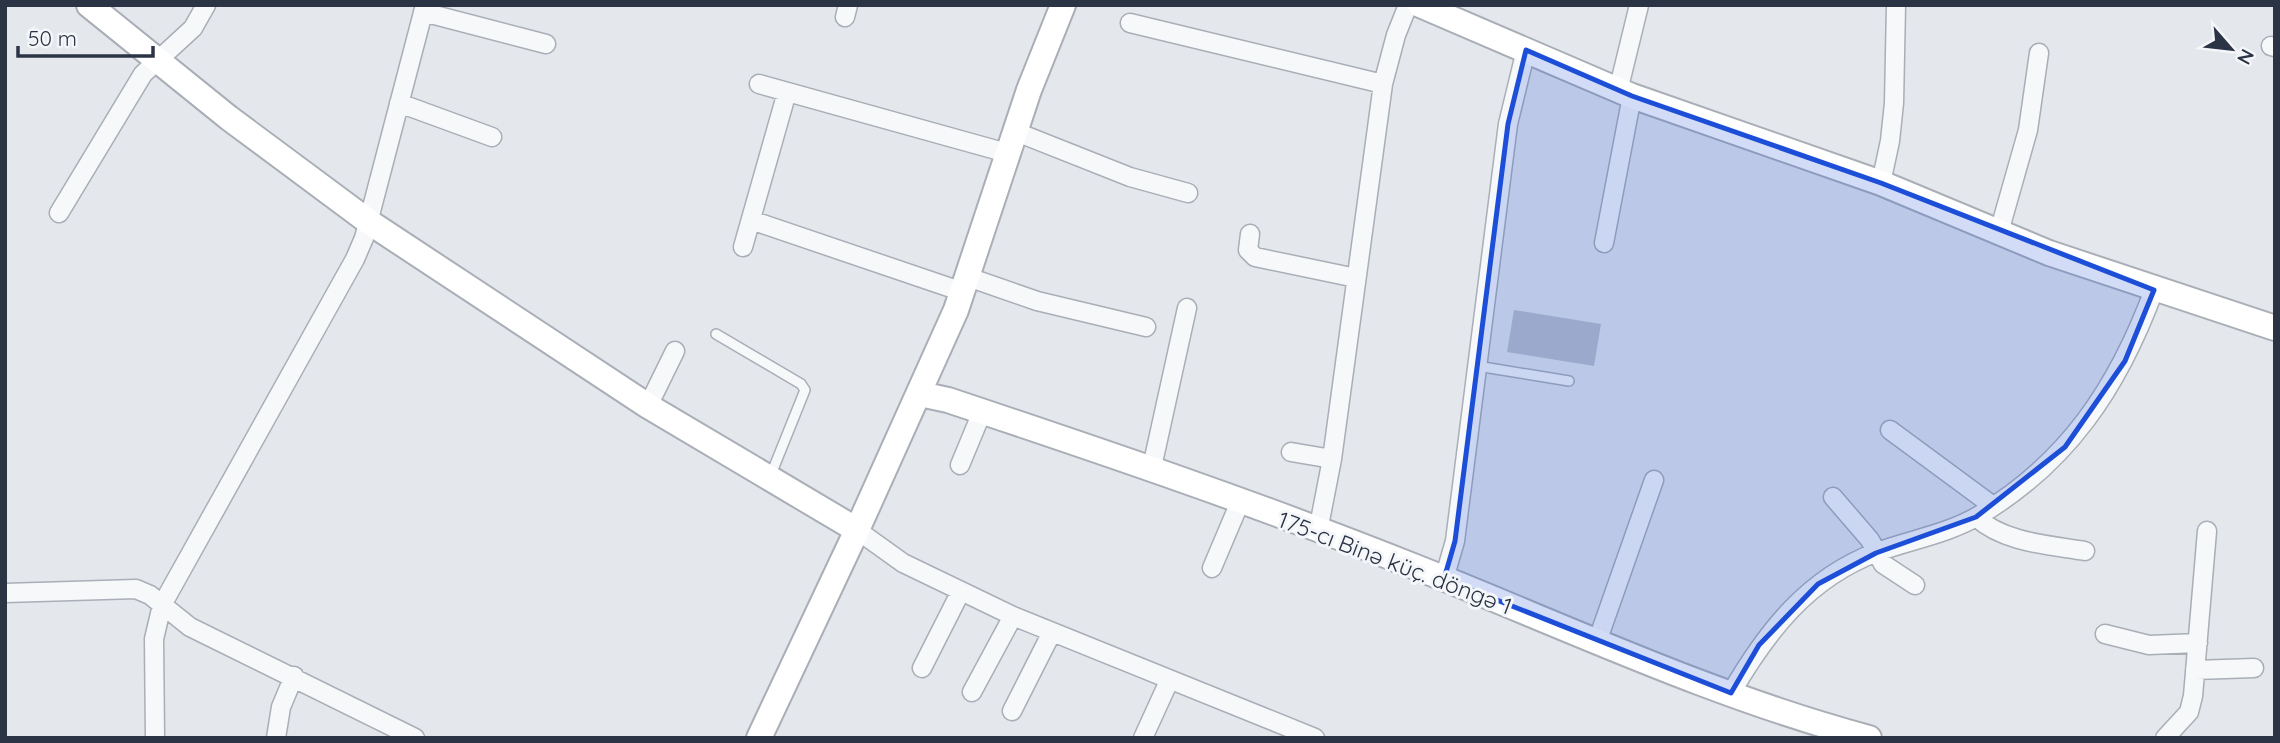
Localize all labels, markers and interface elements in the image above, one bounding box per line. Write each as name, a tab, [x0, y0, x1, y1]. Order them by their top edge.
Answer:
scale bar	[18, 14, 152, 58]
north arrow	[2196, 14, 2266, 84]
text: 50 m	[28, 25, 77, 51]
text: N	[2232, 45, 2260, 69]
street label: 175-cı Binə küç. döngə 1	[1274, 505, 1516, 621]

